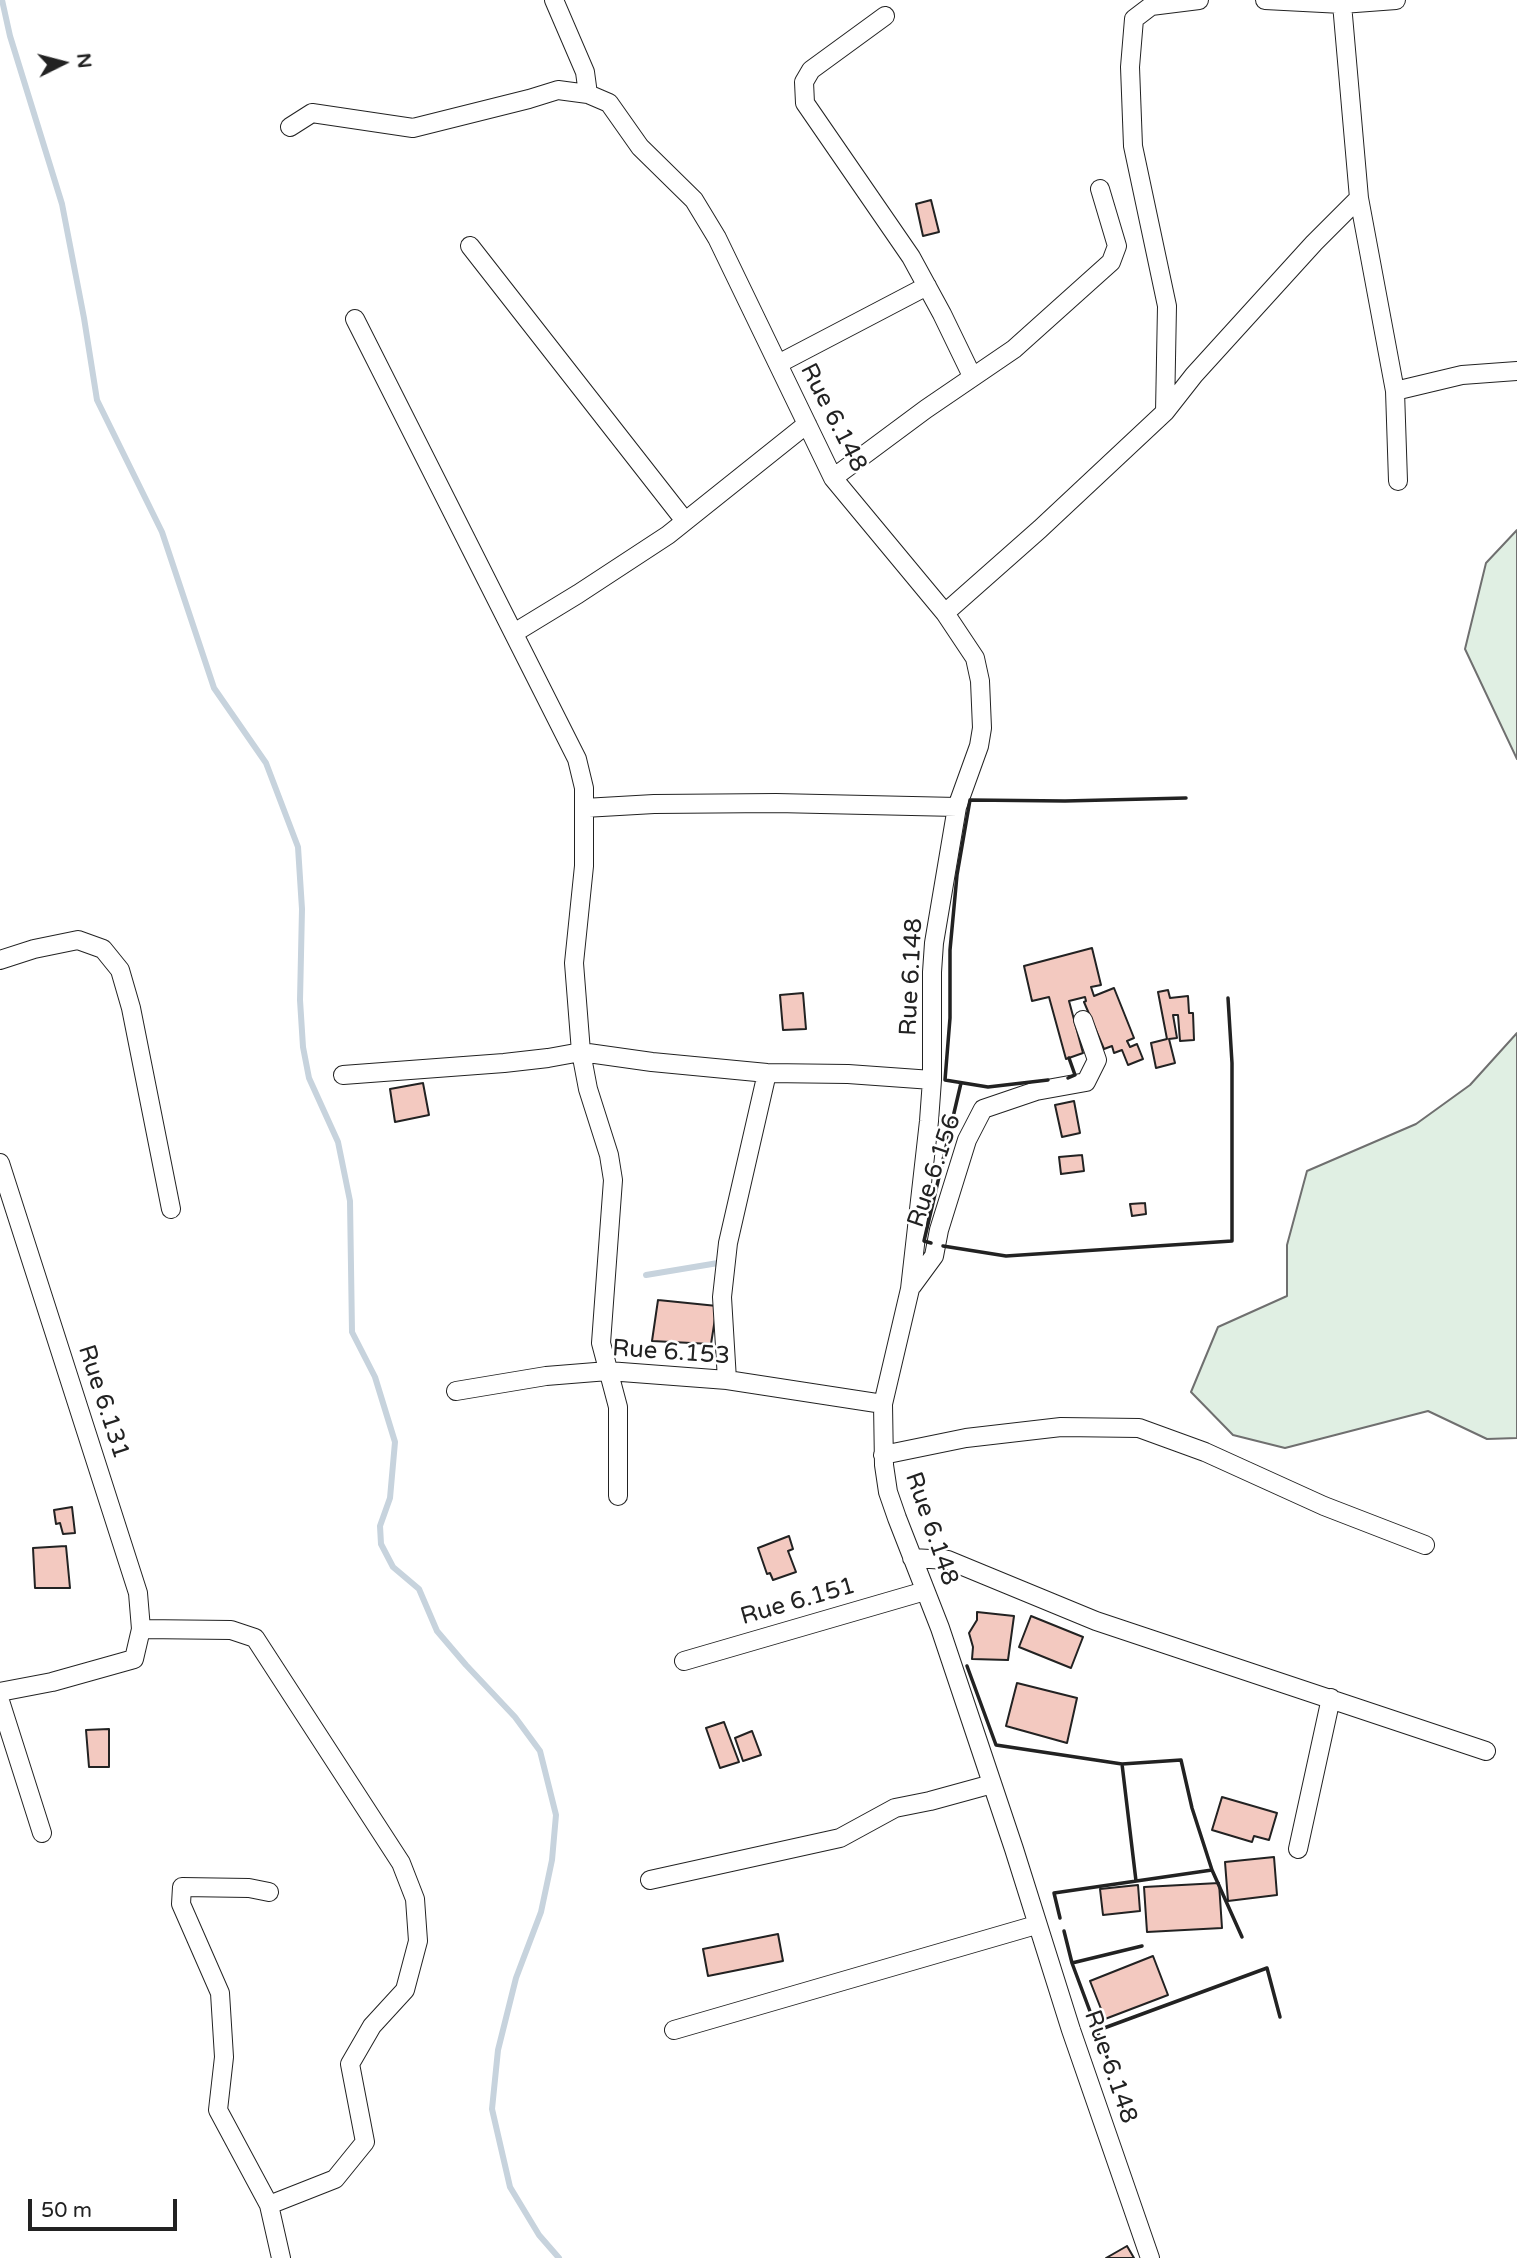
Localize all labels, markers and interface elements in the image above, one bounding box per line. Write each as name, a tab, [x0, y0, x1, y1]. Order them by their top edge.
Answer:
north arrow	[28, 28, 98, 98]
text: N	[72, 52, 96, 70]
street label: Rue 6.148	[793, 359, 873, 477]
street label: Rue 6.148	[895, 917, 929, 1037]
street label: Rue 6.156	[902, 1110, 968, 1232]
street label: Rue 6.153	[611, 1335, 731, 1371]
street label: Rue 6.131	[71, 1341, 135, 1463]
street label: Rue 6.148	[898, 1468, 964, 1590]
street label: Rue 6.151	[737, 1572, 859, 1632]
street label: Rue 6.148	[1077, 2006, 1143, 2128]
scale bar	[32, 2184, 180, 2228]
text: 50 m	[41, 2198, 92, 2223]

